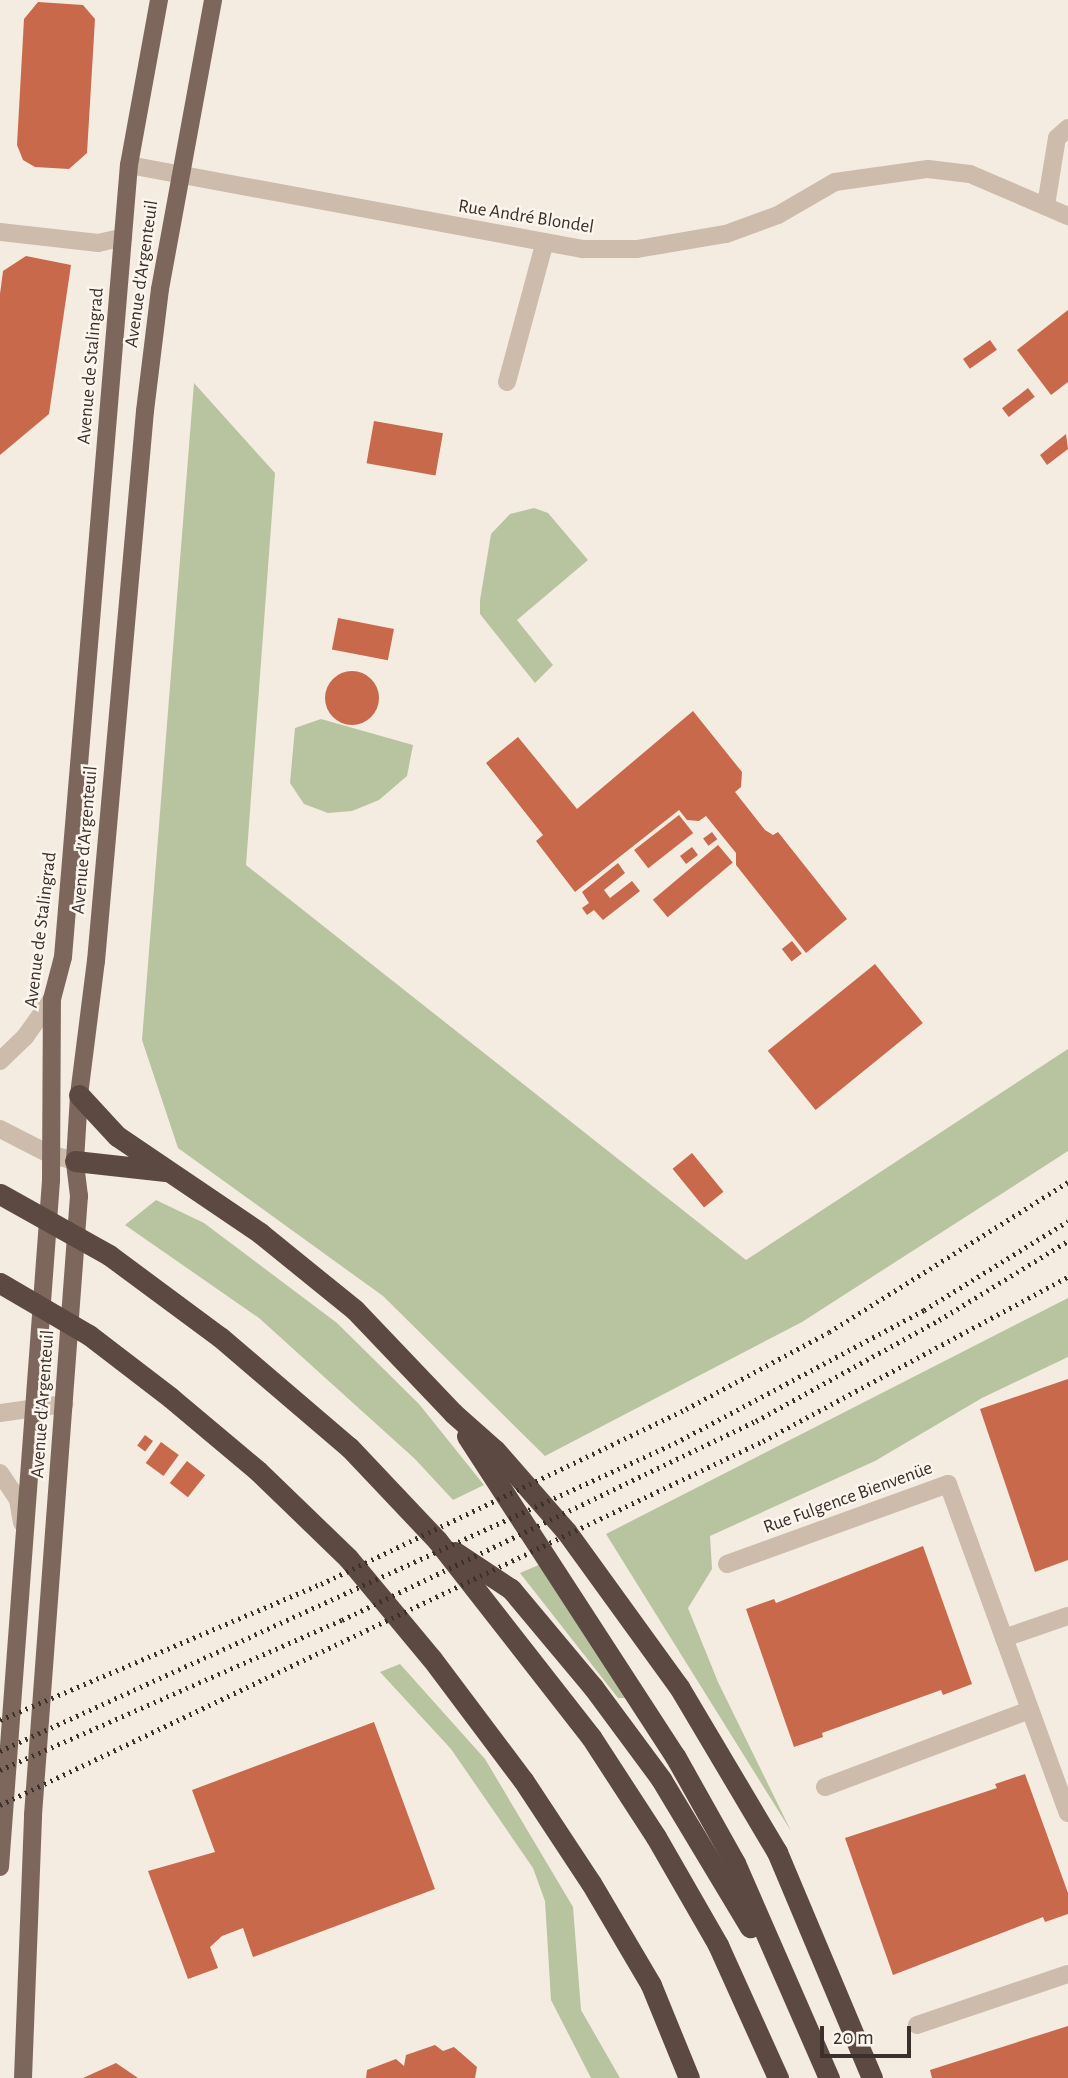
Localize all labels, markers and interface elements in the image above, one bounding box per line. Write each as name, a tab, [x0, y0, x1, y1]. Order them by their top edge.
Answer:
street label: Rue André Blondel	[456, 195, 596, 239]
street label: Avenue d'Argenteuil	[120, 199, 164, 349]
street label: Avenue de Stalingrad	[73, 287, 109, 445]
street label: Avenue d'Argenteuil	[67, 765, 103, 915]
street label: Avenue de Stalingrad	[20, 851, 62, 1009]
street label: Avenue d'Argenteuil	[26, 1329, 60, 1479]
street label: Rue Fulgence Bienvenüe	[760, 1457, 936, 1539]
scale bar	[823, 2011, 914, 2056]
text: 20 m	[833, 2027, 874, 2048]

